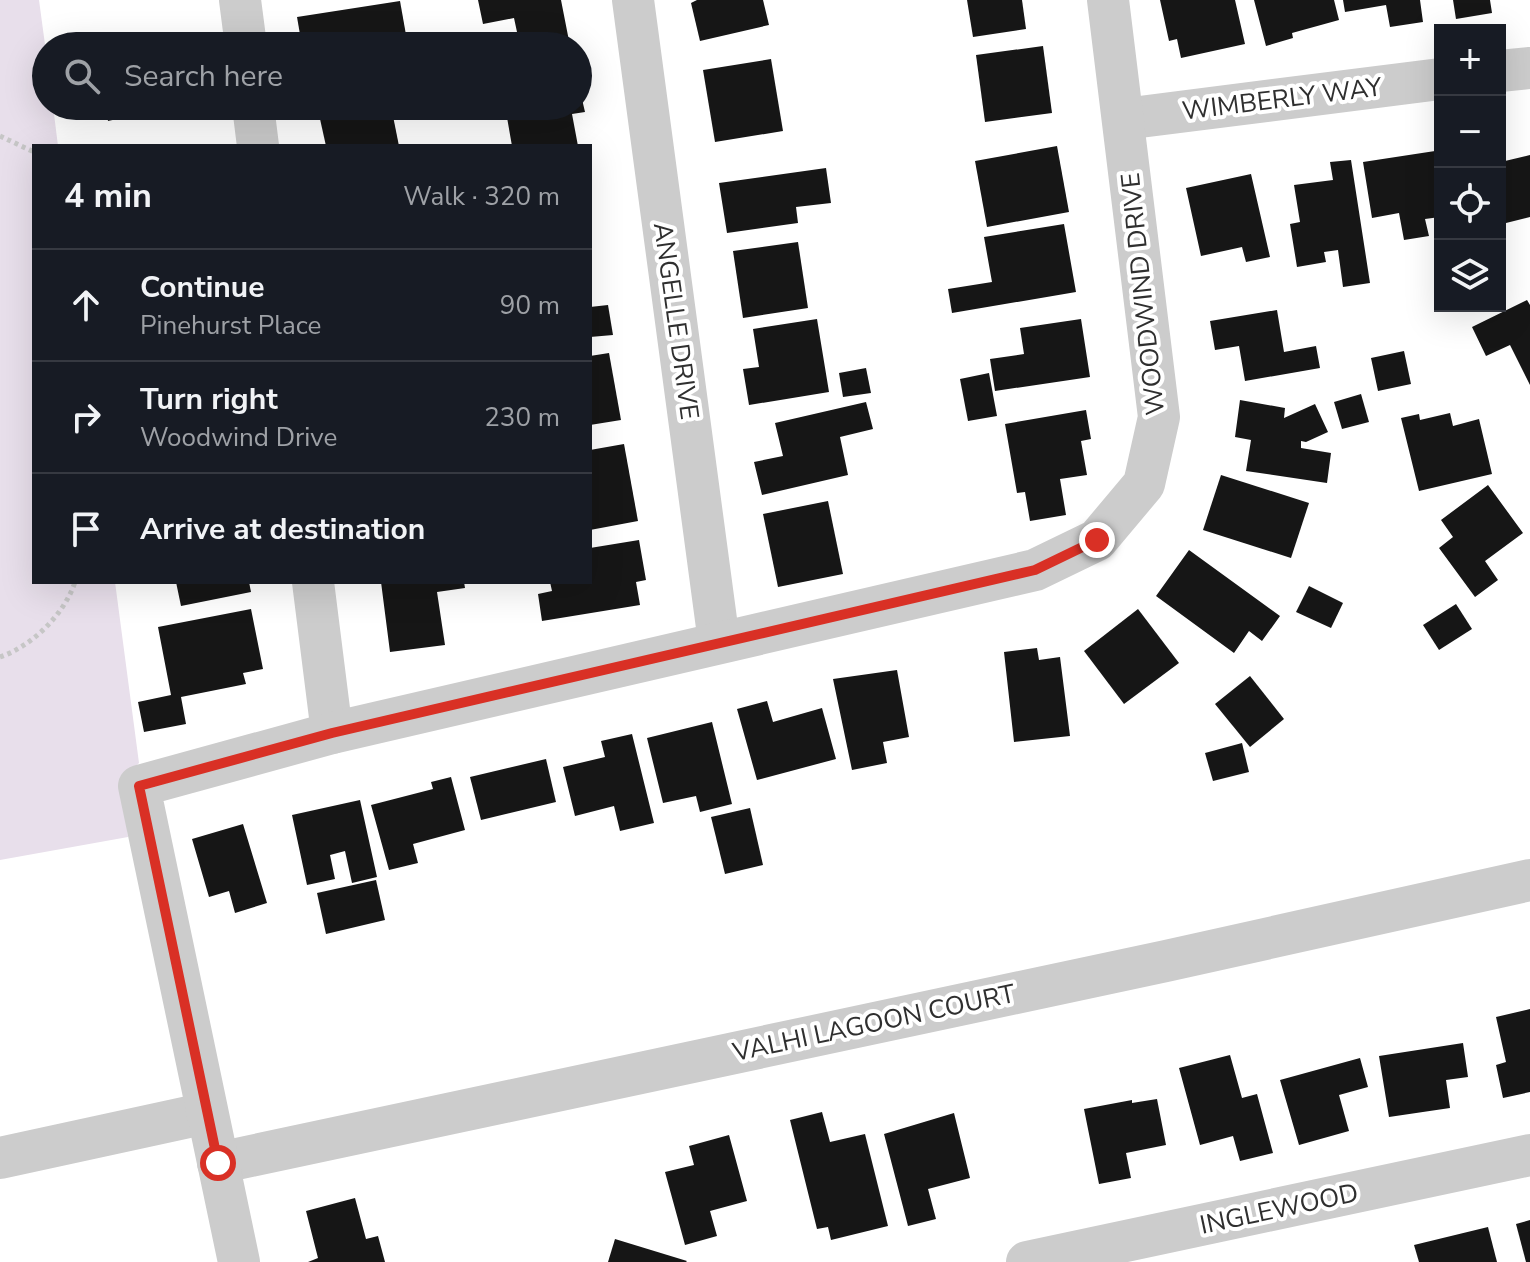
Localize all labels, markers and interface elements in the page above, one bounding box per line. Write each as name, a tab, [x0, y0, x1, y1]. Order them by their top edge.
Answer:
map controls	[1434, 24, 1506, 312]
button: +	[1434, 24, 1506, 96]
search box	[32, 32, 592, 120]
icon: search	[60, 54, 104, 98]
text: Search here	[124, 56, 283, 97]
street label: WIMBERLY WAY	[1180, 69, 1384, 129]
button: −	[1434, 96, 1506, 168]
button: locate	[1434, 168, 1506, 240]
street label: WOODWIND DRIVE	[1113, 171, 1173, 417]
text: 4 min	[64, 173, 152, 219]
text: Walk · 320 m	[403, 179, 560, 214]
street label: ANGELLE DRIVE	[645, 220, 707, 422]
button: layers	[1434, 240, 1506, 312]
text: Continue	[140, 267, 265, 308]
icon: ahead	[64, 283, 108, 327]
text: 90 m	[500, 288, 560, 323]
text: Pinehurst Place	[140, 308, 321, 343]
text: Turn right	[140, 379, 278, 420]
icon: right	[64, 395, 108, 439]
text: 230 m	[484, 400, 560, 435]
text: Woodwind Drive	[140, 420, 337, 455]
icon: arrive	[64, 507, 108, 551]
text: Arrive at destination	[140, 509, 425, 550]
route end	[1079, 522, 1115, 558]
street label: VALHI LAGOON COURT	[729, 976, 1019, 1070]
route start	[200, 1145, 236, 1181]
street label: INGLEWOOD	[1196, 1175, 1362, 1243]

